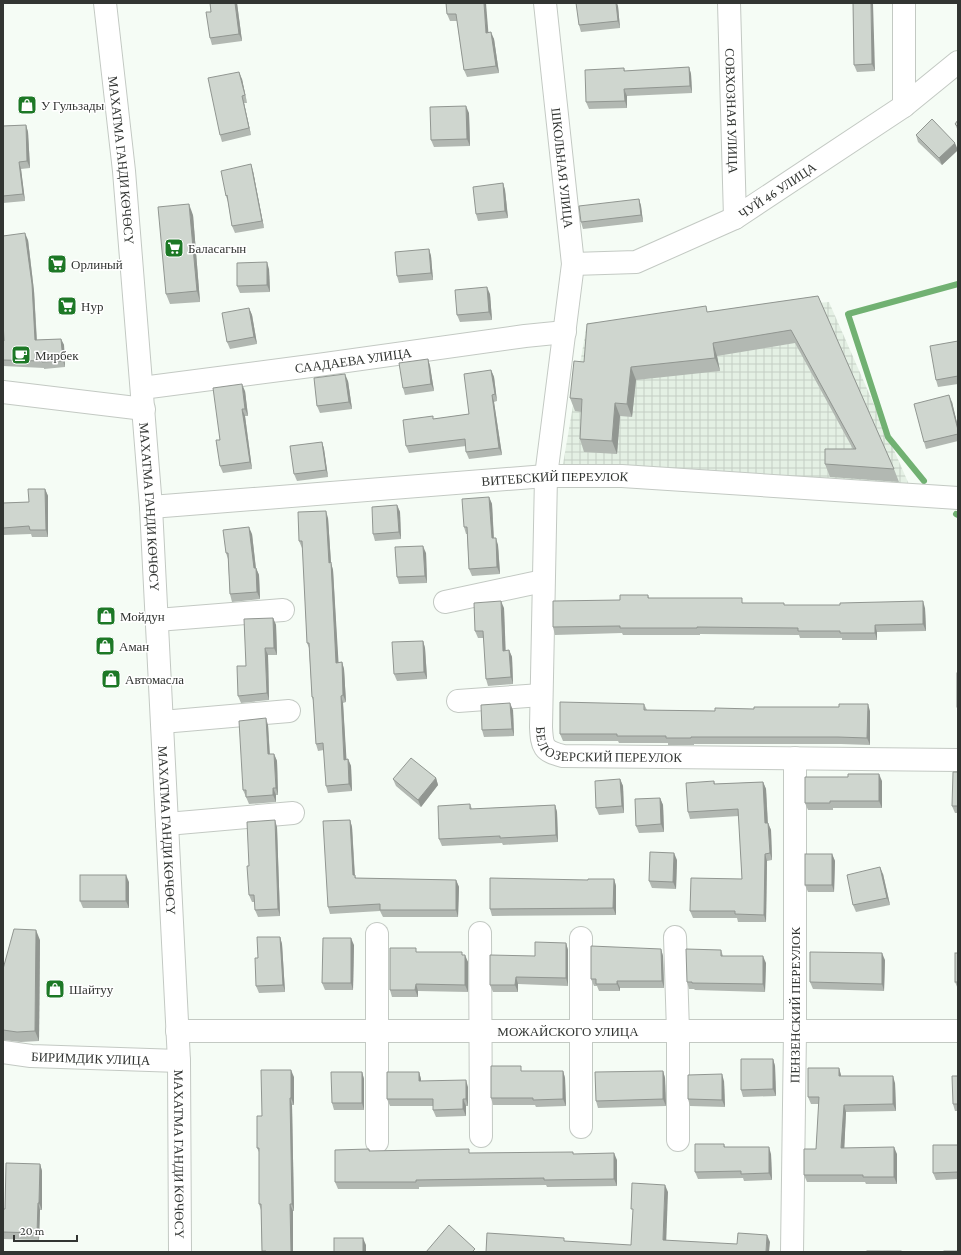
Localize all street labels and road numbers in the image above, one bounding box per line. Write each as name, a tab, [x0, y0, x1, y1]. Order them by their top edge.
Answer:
street label: СОВХОЗНАЯ УЛИЦА	[723, 48, 741, 175]
street label: МАХАТМА ГАНДИ КӨЧӨСҮ	[106, 75, 137, 246]
street label: ШКОЛЬНАЯ УЛИЦА	[549, 107, 577, 230]
street label: ЧУЙ 46 УЛИЦА	[736, 159, 819, 221]
street label: СААДАЕВА УЛИЦА	[294, 344, 413, 375]
street label: МАХАТМА ГАНДИ КӨЧӨСҮ	[137, 422, 163, 592]
street label: ВИТЕБСКИЙ ПЕРЕУЛОК	[481, 468, 629, 489]
street label: БЕЛОЗЕРСКИЙ ПЕРЕУЛОК	[533, 726, 682, 765]
street label: МАХАТМА ГАНДИ КӨЧӨСҮ	[156, 745, 179, 916]
street label: ПЕНЗЕНСКИЙ ПЕРЕУЛОК	[787, 927, 803, 1083]
street label: МОЖАЙСКОГО УЛИЦА	[497, 1024, 639, 1039]
street label: БИРИМДИК УЛИЦА	[31, 1049, 151, 1068]
street label: МАХАТМА ГАНДИ КӨЧӨСҮ	[172, 1069, 187, 1239]

